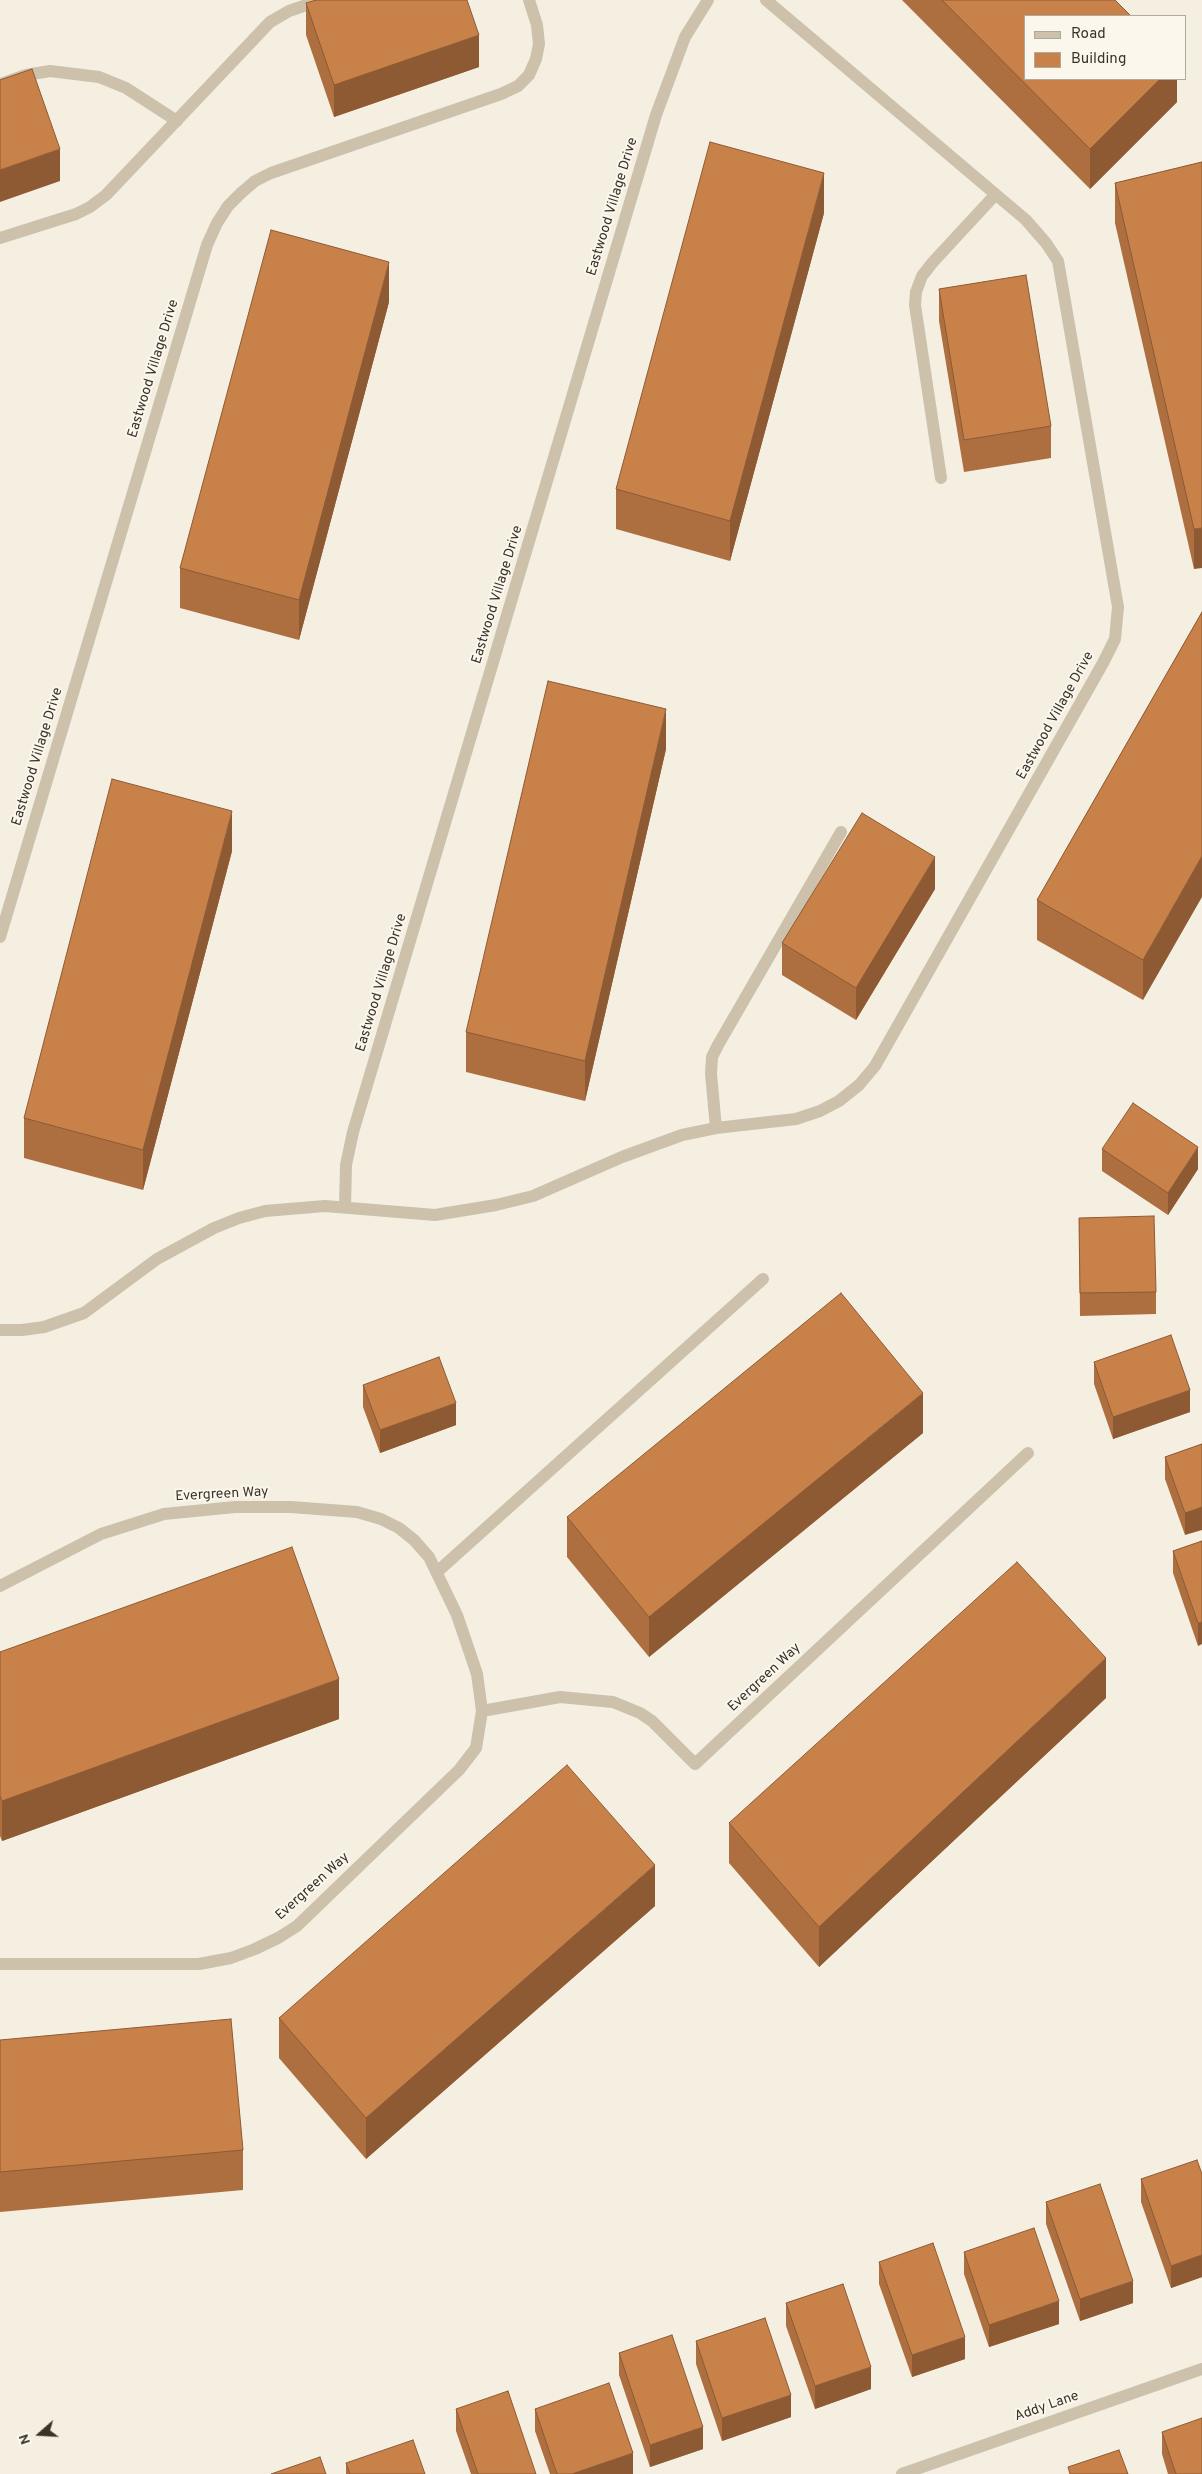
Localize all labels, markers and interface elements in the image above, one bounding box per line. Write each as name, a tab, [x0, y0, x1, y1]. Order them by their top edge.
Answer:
legend	[1024, 15, 1187, 80]
text: Road	[1071, 25, 1106, 44]
text: Building	[1071, 50, 1126, 69]
street label: Eastwood Village Drive	[584, 136, 642, 278]
street label: Eastwood Village Drive	[125, 298, 183, 440]
street label: Eastwood Village Drive	[469, 524, 527, 666]
street label: Eastwood Village Drive	[1014, 649, 1098, 783]
street label: Eastwood Village Drive	[9, 686, 67, 828]
street label: Eastwood Village Drive	[353, 912, 411, 1054]
street label: Evergreen Way	[175, 1484, 269, 1506]
street label: Evergreen Way	[725, 1640, 805, 1716]
street label: Evergreen Way	[273, 1850, 353, 1924]
street label: Addy Lane	[1013, 2388, 1081, 2426]
north arrow	[15, 2409, 65, 2459]
text: N	[16, 2432, 35, 2447]

